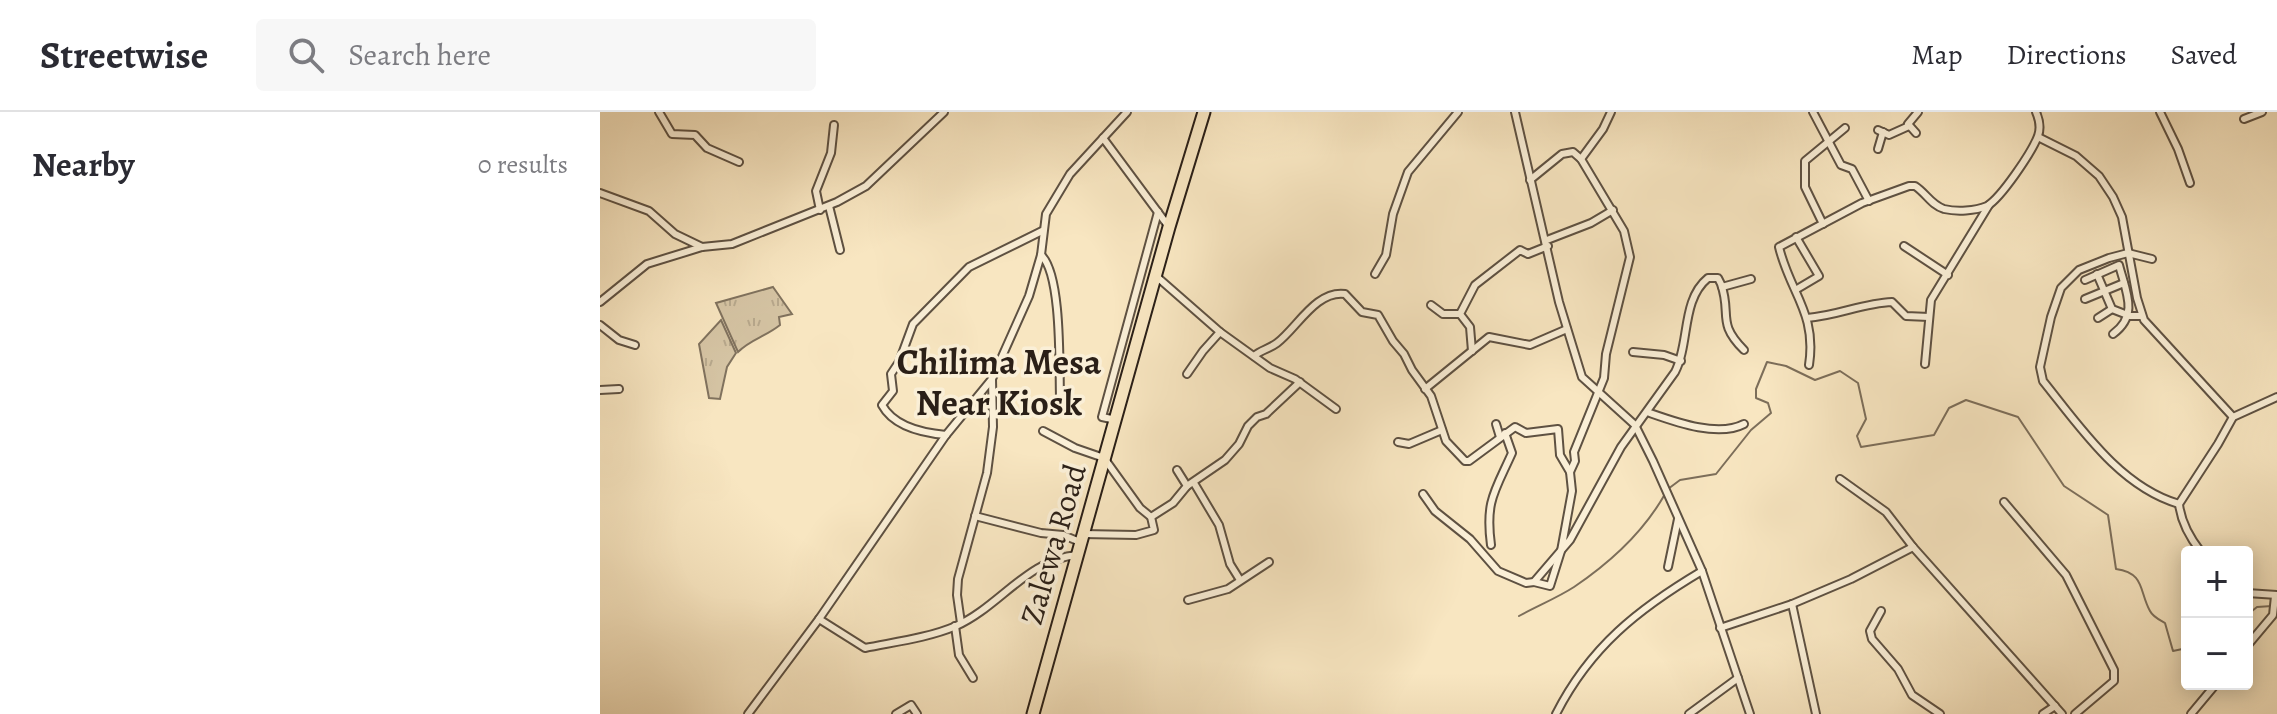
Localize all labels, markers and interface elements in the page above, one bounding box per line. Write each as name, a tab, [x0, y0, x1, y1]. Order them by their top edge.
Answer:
search box	[256, 19, 816, 91]
text: Streetwise	[40, 29, 208, 81]
icon: search	[284, 33, 328, 77]
text: Search here	[348, 35, 491, 75]
text: Map	[1911, 36, 1962, 74]
text: Directions	[2006, 36, 2127, 74]
text: Saved	[2171, 36, 2237, 74]
text: Nearby	[32, 141, 135, 188]
text: 0 results	[478, 147, 568, 182]
district label: Chilima Mesa Near Kiosk	[897, 337, 1102, 427]
street label: Zalewa Road	[1009, 458, 1097, 629]
map controls	[2181, 546, 2253, 690]
button: +	[2181, 546, 2253, 618]
button: −	[2181, 618, 2253, 690]

